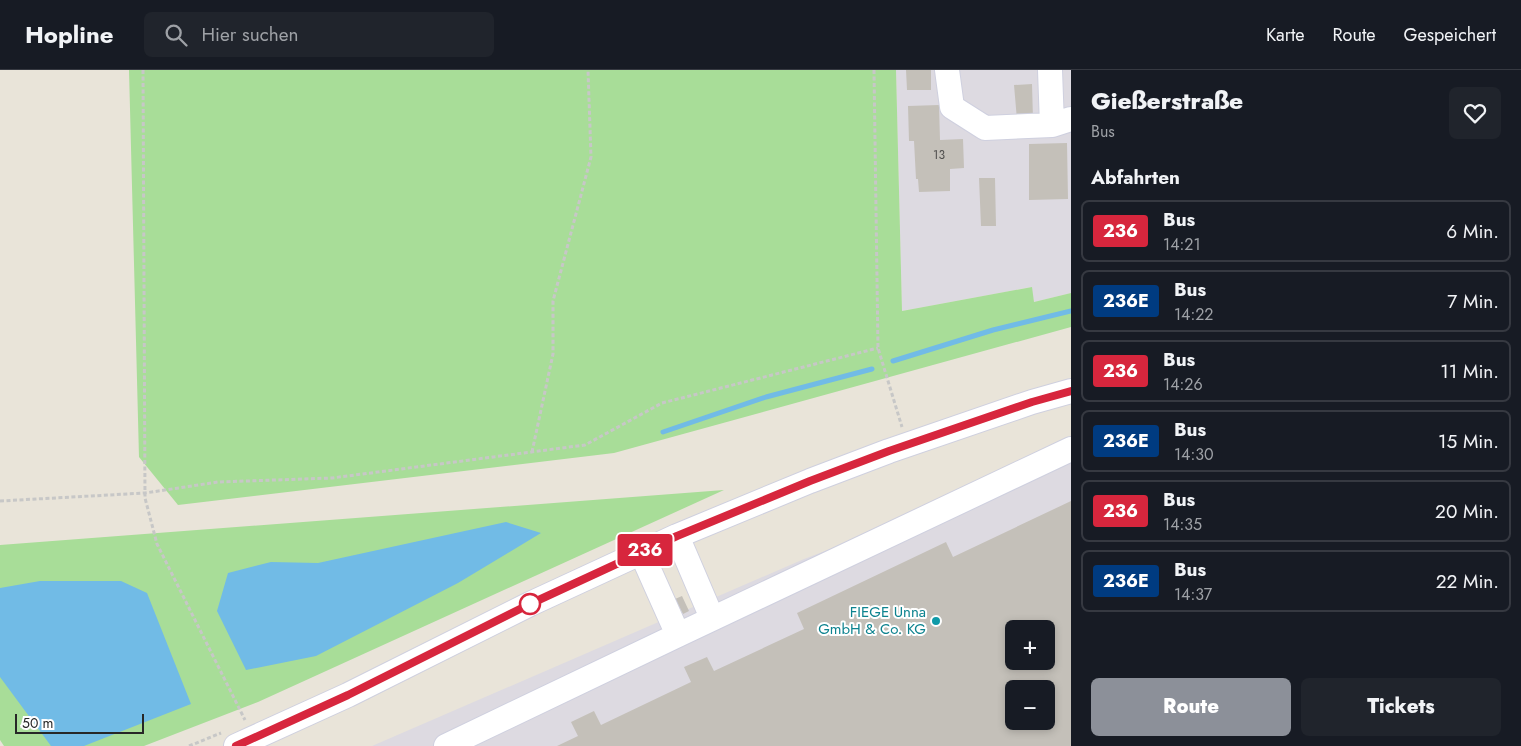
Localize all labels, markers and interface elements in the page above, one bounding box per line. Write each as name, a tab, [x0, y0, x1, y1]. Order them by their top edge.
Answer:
search box	[144, 12, 494, 57]
text: Hopline	[25, 17, 114, 52]
icon: search	[162, 21, 190, 49]
text: Hier suchen	[202, 21, 298, 48]
text: Karte	[1266, 22, 1305, 48]
text: Route	[1333, 22, 1375, 48]
text: Gespeichert	[1403, 22, 1496, 48]
text: Gießerstraße	[1091, 83, 1243, 118]
button: heart	[1449, 87, 1501, 139]
text: Bus	[1091, 120, 1115, 143]
house number: 13	[933, 146, 945, 164]
text: Abfahrten	[1091, 164, 1180, 191]
text: Bus	[1163, 206, 1195, 233]
text: 236	[1103, 218, 1138, 244]
text: 6 Min.	[1446, 218, 1499, 245]
text: 14:21	[1163, 233, 1201, 256]
text: Bus	[1174, 276, 1206, 303]
text: 236E	[1103, 288, 1149, 314]
text: 7 Min.	[1447, 288, 1499, 315]
text: 14:22	[1174, 303, 1213, 326]
text: Bus	[1163, 346, 1195, 373]
text: 236	[1103, 358, 1138, 384]
text: 11 Min.	[1440, 358, 1499, 385]
text: 14:26	[1163, 373, 1203, 396]
text: Bus	[1174, 416, 1206, 443]
text: 236E	[1103, 428, 1149, 454]
text: 15 Min.	[1438, 428, 1499, 455]
text: 14:30	[1174, 443, 1214, 466]
text: Bus	[1163, 486, 1195, 513]
text: 236	[1103, 498, 1138, 524]
text: 20 Min.	[1435, 498, 1499, 525]
text: 14:35	[1163, 513, 1202, 536]
line badge: 236	[616, 534, 674, 566]
text: 236	[627, 537, 663, 563]
text: Bus	[1174, 556, 1206, 583]
text: 236E	[1103, 568, 1149, 594]
text: 22 Min.	[1436, 568, 1499, 595]
text: 14:37	[1174, 583, 1212, 606]
unlabelled marker	[519, 593, 541, 615]
place label: FIEGE Unna GmbH & Co. KG	[818, 601, 926, 640]
marker: FIEGE Unna GmbH & Co. KG	[930, 615, 942, 627]
map controls	[1005, 620, 1055, 730]
button: +	[1005, 620, 1055, 670]
button: Route	[1091, 678, 1291, 736]
button: Tickets	[1301, 678, 1501, 736]
button: −	[1005, 680, 1055, 730]
scale bar	[15, 711, 144, 734]
text: 50 m	[22, 713, 53, 733]

